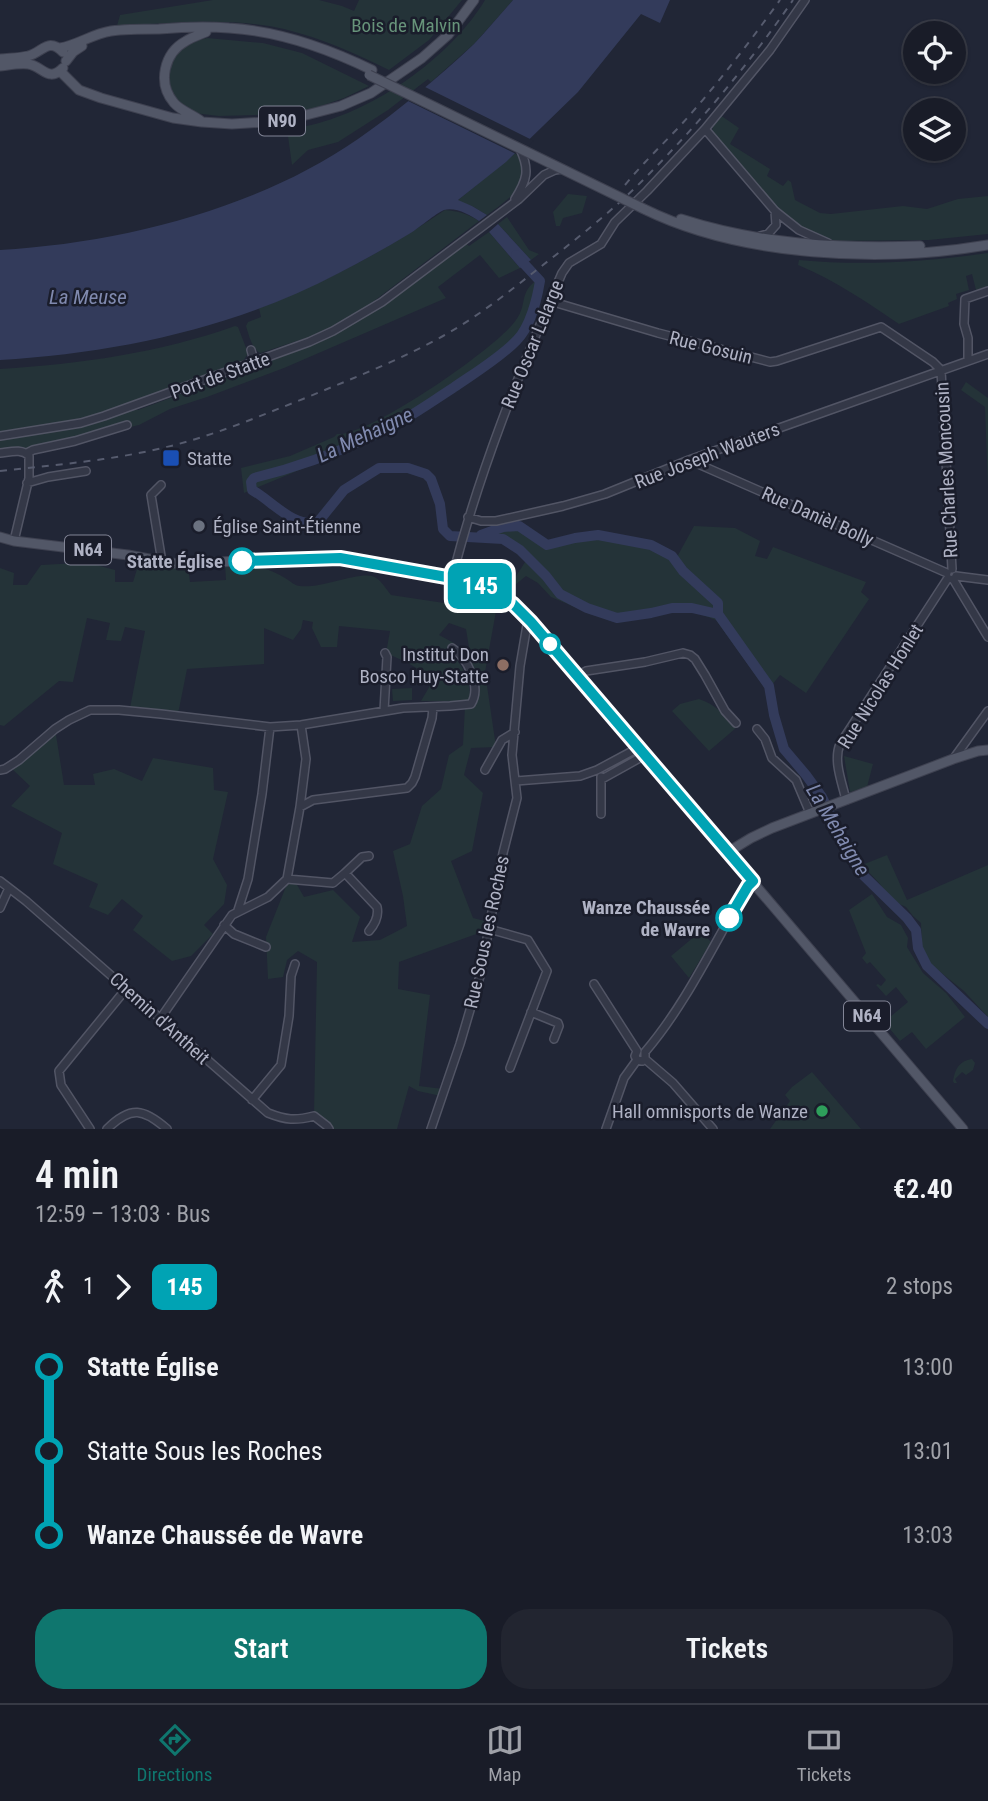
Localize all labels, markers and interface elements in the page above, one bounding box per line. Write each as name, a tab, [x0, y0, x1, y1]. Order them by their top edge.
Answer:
park label: Bois de Malvin	[351, 14, 461, 37]
map controls	[903, 21, 966, 161]
button: locate	[903, 21, 966, 84]
button: layers	[903, 98, 966, 161]
road number: N90	[259, 106, 305, 136]
street label: Rue Oscar Lelarge	[496, 277, 569, 412]
water label: La Meuse	[49, 285, 127, 309]
street label: Rue Gosuin	[667, 326, 755, 369]
street label: Port de Statte	[168, 347, 273, 404]
street label: Rue Charles Moncousin	[930, 381, 963, 559]
water label: La Mehaigne	[313, 402, 417, 468]
street label: Rue Joseph Wauters	[632, 417, 783, 494]
place label: Statte	[187, 447, 232, 470]
marker: Statte	[161, 448, 181, 468]
street label: Rue Danièl Bolly	[758, 482, 877, 551]
place label: Église Saint-Étienne	[213, 515, 361, 538]
marker: Église Saint-Étienne	[191, 518, 207, 534]
road number: N64	[65, 536, 111, 564]
marker: Statte Église	[229, 548, 255, 574]
place label: Statte Église	[127, 550, 223, 573]
line badge: 145	[440, 563, 520, 609]
text: 145	[462, 572, 498, 600]
street label: Rue Nicolas Honlet	[833, 620, 928, 753]
unlabelled marker	[540, 634, 560, 654]
place label: Institut Don Bosco Huy-Statte	[359, 643, 489, 688]
marker: Institut Don Bosco Huy-Statte	[495, 657, 511, 673]
water label: La Mehaigne	[801, 780, 875, 880]
street label: Rue Sous les Roches	[459, 854, 514, 1011]
place label: Wanze Chaussée de Wavre	[582, 896, 710, 941]
marker: Wanze Chaussée de Wavre	[716, 905, 742, 931]
street label: Chemin d'Antheit	[105, 967, 214, 1069]
road number: N64	[844, 1001, 890, 1030]
place label: Hall omnisports de Wanze	[612, 1100, 808, 1123]
marker: Hall omnisports de Wanze	[814, 1103, 830, 1119]
text: 4 min	[35, 1153, 119, 1197]
text: €2.40	[893, 1174, 953, 1204]
text: 12:59 – 13:03 · Bus	[35, 1201, 211, 1228]
icon: walk	[35, 1268, 73, 1306]
icon: forward	[104, 1268, 142, 1306]
text: 1	[83, 1273, 94, 1300]
text: 145	[166, 1273, 203, 1301]
text: 2 stops	[886, 1273, 953, 1300]
text: Statte Église	[87, 1352, 219, 1382]
text: 13:00	[902, 1354, 953, 1381]
text: Statte Sous les Roches	[87, 1436, 323, 1466]
text: 13:01	[902, 1438, 953, 1465]
text: Wanze Chaussée de Wavre	[87, 1520, 363, 1550]
text: 13:03	[902, 1522, 953, 1549]
button: Start	[35, 1609, 487, 1689]
button: Tickets	[501, 1609, 953, 1689]
tab: Directions	[137, 1721, 212, 1786]
tab: Map	[486, 1721, 524, 1786]
tab: Tickets	[797, 1721, 851, 1786]

